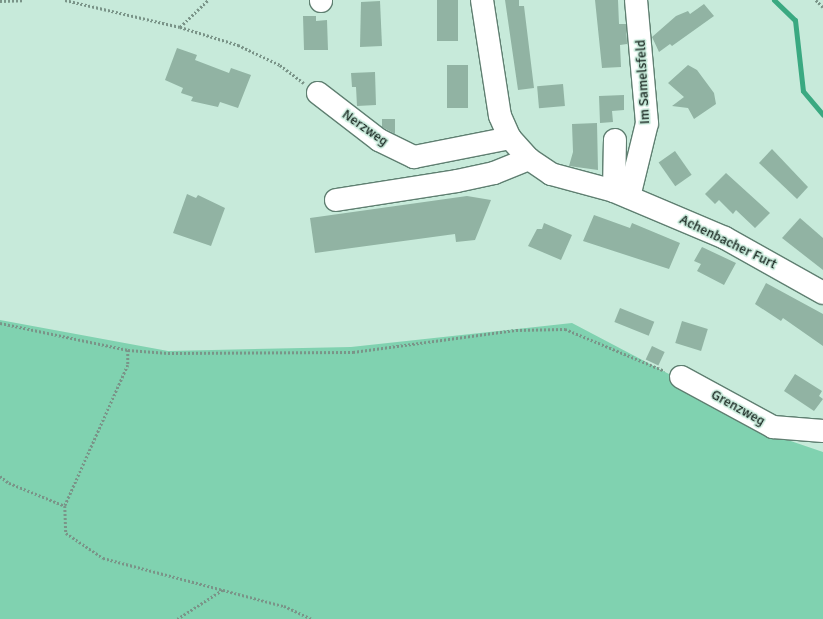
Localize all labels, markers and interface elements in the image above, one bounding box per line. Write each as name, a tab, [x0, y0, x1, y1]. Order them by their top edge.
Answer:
street label: Im Samelsfeld	[632, 39, 654, 125]
street label: Nerzweg	[339, 106, 391, 150]
street label: Achenbacher Furt	[677, 211, 779, 273]
street label: Grenzweg	[708, 386, 768, 430]

